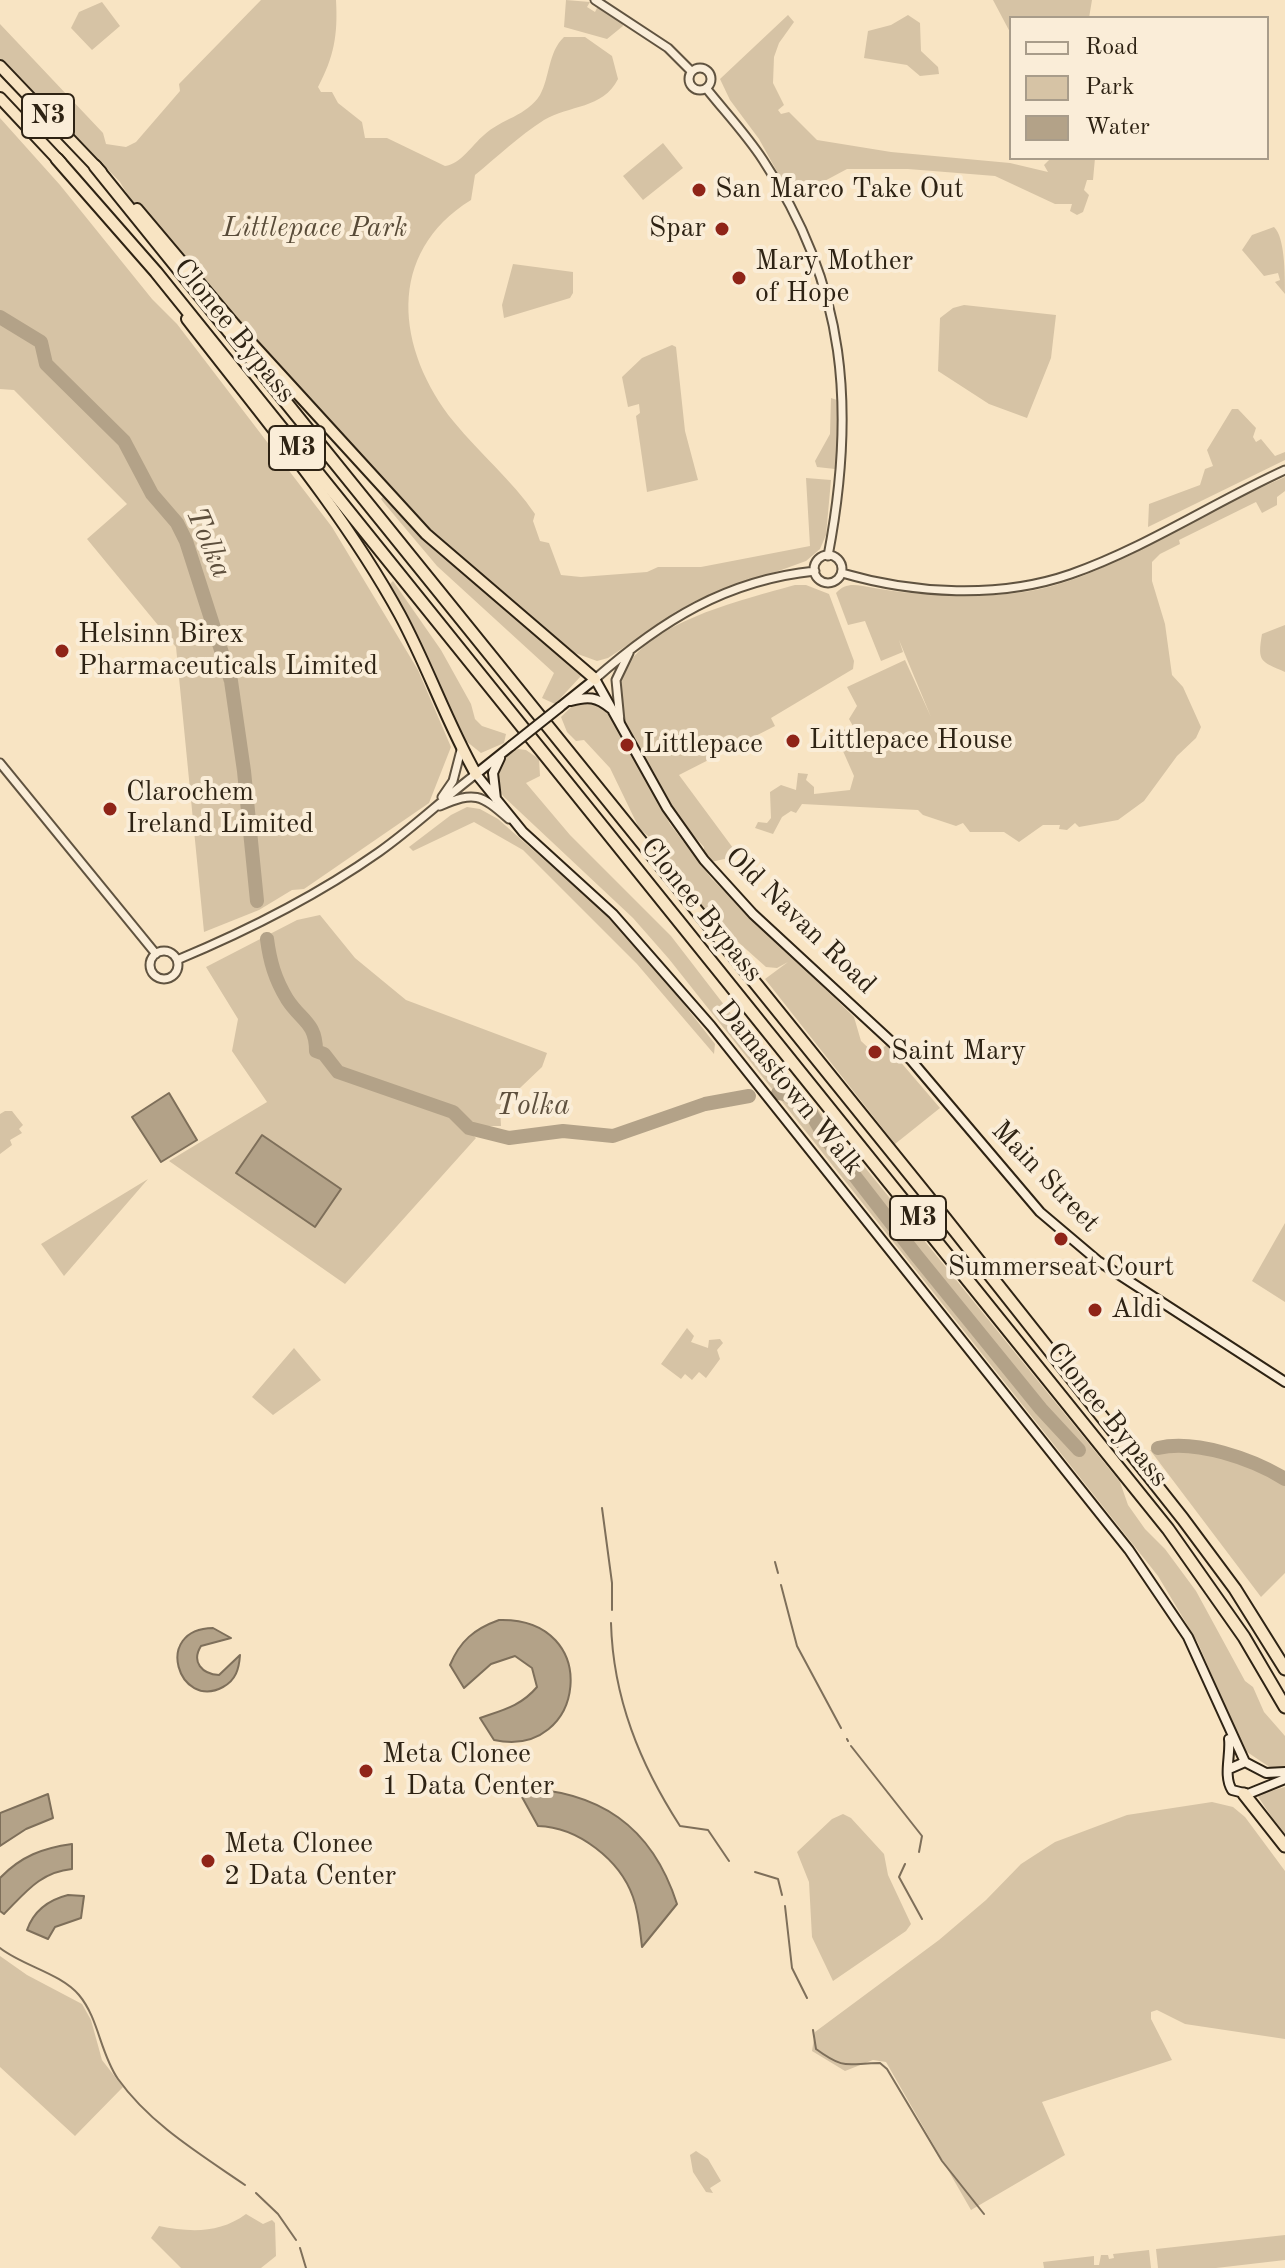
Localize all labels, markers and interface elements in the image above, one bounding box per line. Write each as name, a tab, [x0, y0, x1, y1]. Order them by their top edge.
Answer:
legend	[1009, 16, 1269, 160]
text: Road	[1085, 36, 1138, 60]
text: Park	[1085, 76, 1134, 100]
road number: N3	[22, 94, 74, 138]
text: Water	[1085, 116, 1150, 140]
place label: San Marco Take Out	[715, 173, 964, 207]
marker: San Marco Take Out	[690, 181, 708, 199]
park label: Littlepace Park	[222, 212, 408, 246]
place label: Spar	[649, 212, 706, 246]
marker: Spar	[713, 220, 731, 238]
place label: Mary Mother of Hope	[755, 245, 913, 311]
street label: Clonee Bypass	[166, 252, 302, 410]
marker: Mary Mother of Hope	[730, 269, 748, 287]
road number: M3	[269, 426, 325, 470]
water label: Tolka	[177, 502, 239, 584]
place label: Helsinn Birex Pharmaceuticals Limited	[78, 618, 378, 684]
marker: Helsinn Birex Pharmaceuticals Limited	[53, 642, 71, 660]
place label: Littlepace House	[809, 724, 1013, 758]
place label: Littlepace	[643, 728, 763, 762]
marker: Littlepace House	[784, 732, 802, 750]
marker: Littlepace	[618, 736, 636, 754]
place label: Clarochem Ireland Limited	[126, 776, 314, 842]
marker: Clarochem Ireland Limited	[101, 800, 119, 818]
street label: Clonee Bypass	[633, 831, 769, 989]
street label: Old Navan Road	[717, 840, 883, 1002]
street label: Damastown Walk	[708, 994, 870, 1182]
place label: Saint Mary	[891, 1035, 1026, 1069]
marker: Saint Mary	[866, 1043, 884, 1061]
water label: Tolka	[496, 1088, 570, 1124]
street label: Main Street	[984, 1114, 1106, 1240]
road number: M3	[890, 1196, 946, 1240]
marker: Summerseat Court	[1052, 1230, 1070, 1248]
place label: Summerseat Court	[948, 1251, 1174, 1285]
place label: Aldi	[1111, 1293, 1162, 1327]
marker: Aldi	[1086, 1301, 1104, 1319]
street label: Clonee Bypass	[1039, 1336, 1175, 1494]
place label: Meta Clonee 1 Data Center	[382, 1738, 554, 1804]
marker: Meta Clonee 1 Data Center	[357, 1762, 375, 1780]
place label: Meta Clonee 2 Data Center	[224, 1828, 396, 1894]
marker: Meta Clonee 2 Data Center	[199, 1852, 217, 1870]

